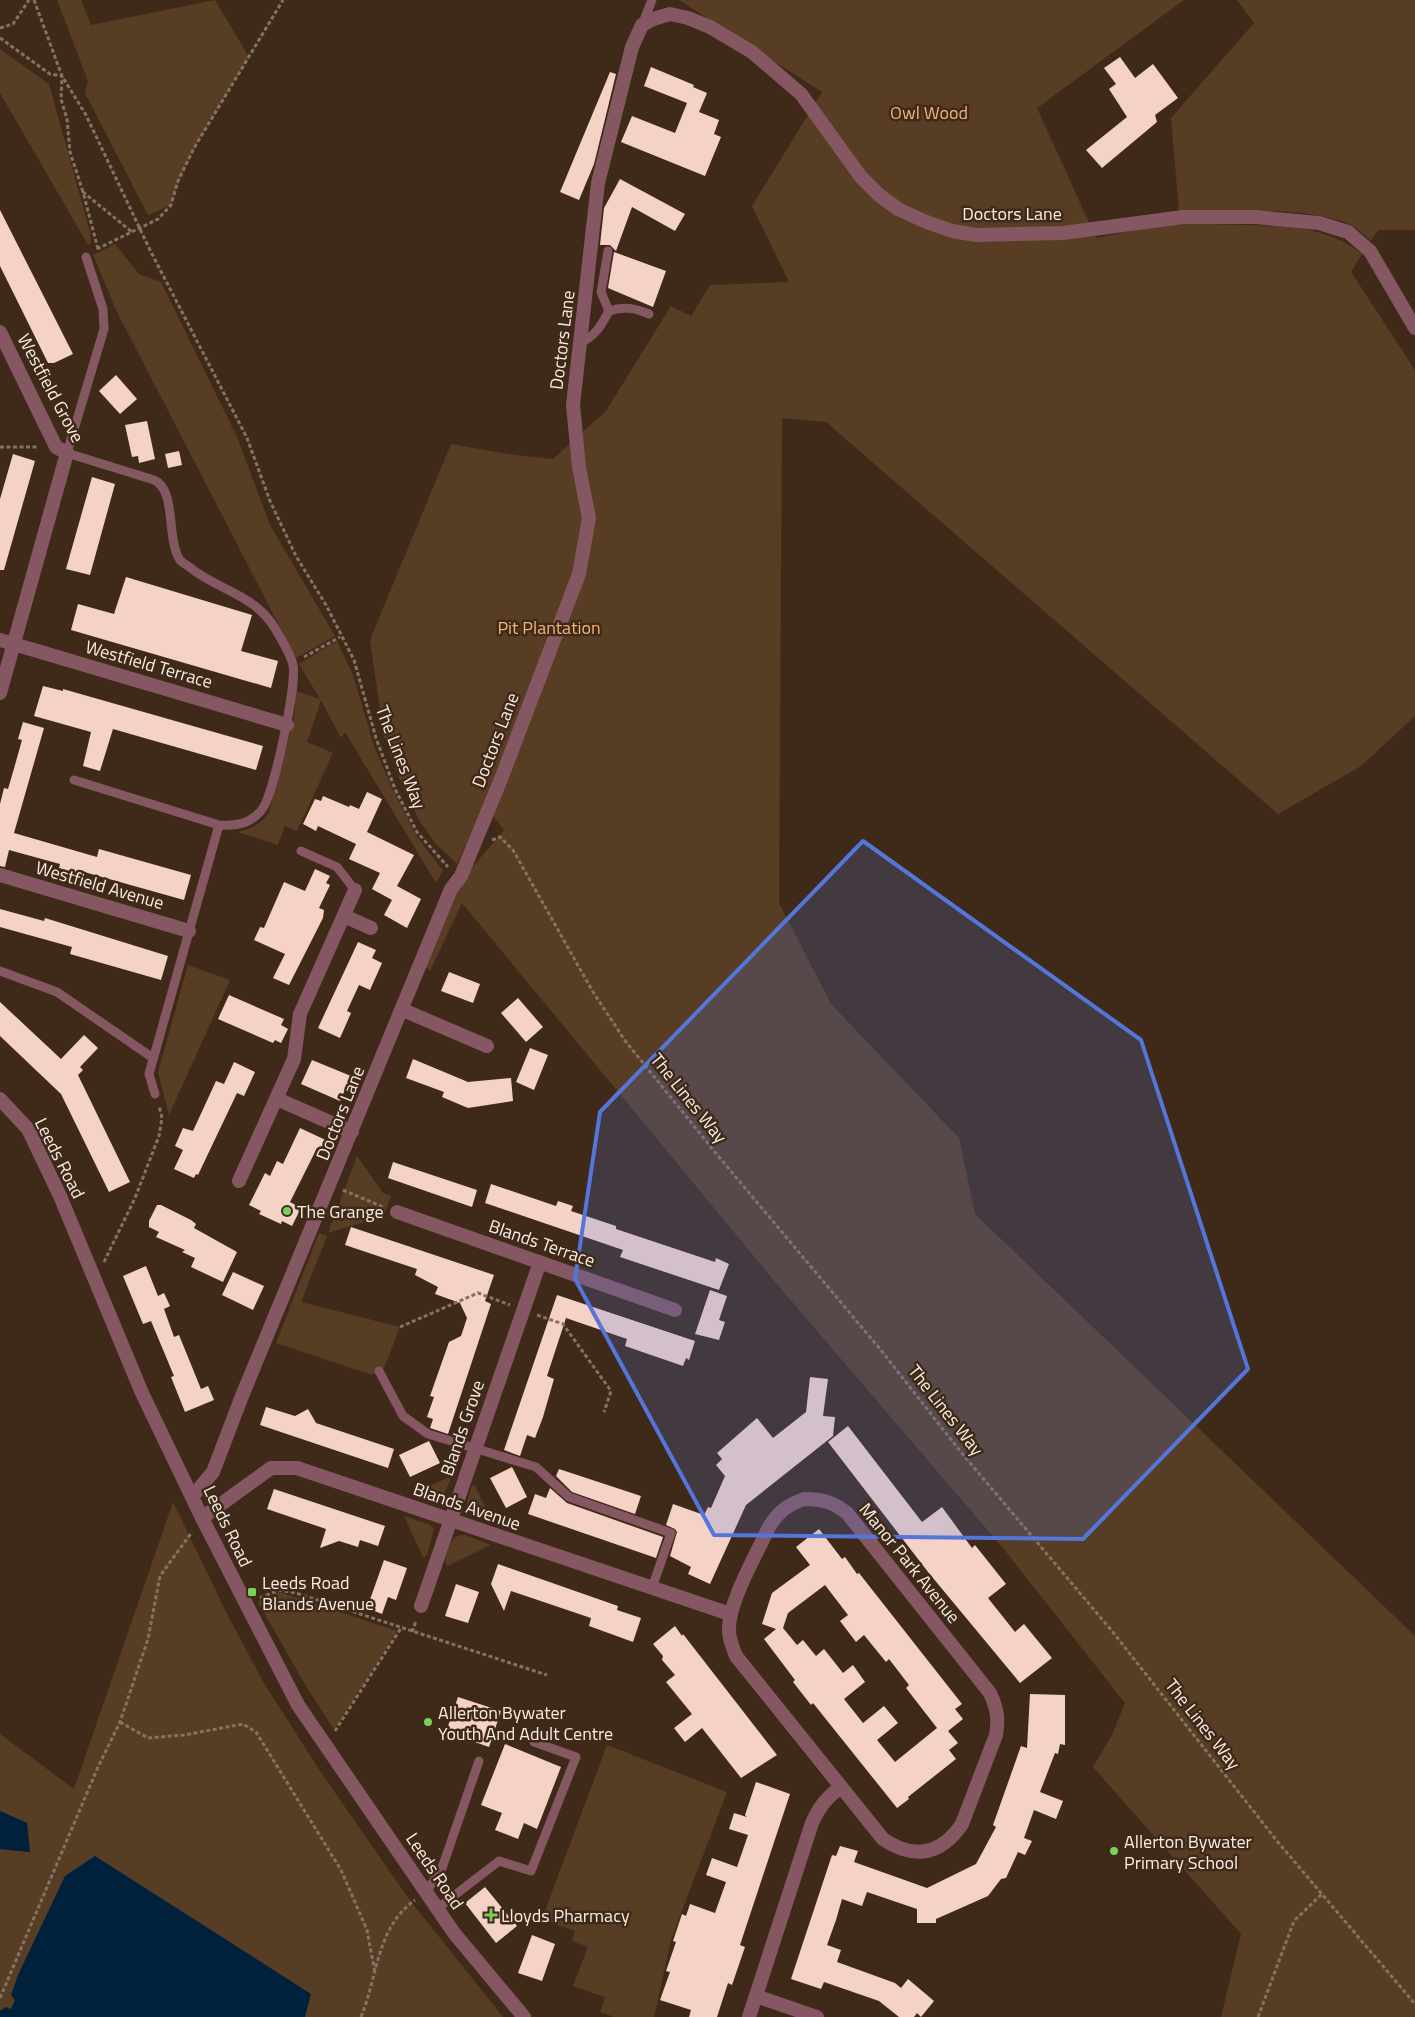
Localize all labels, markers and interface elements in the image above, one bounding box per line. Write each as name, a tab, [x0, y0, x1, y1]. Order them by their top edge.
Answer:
park label: Owl Wood	[890, 99, 968, 126]
street label: Doctors Lane	[962, 200, 1062, 227]
street label: Doctors Lane	[543, 289, 581, 391]
street label: Westfield Grove	[11, 329, 91, 447]
park label: Pit Plantation	[497, 614, 601, 641]
street label: Westfield Terrace	[82, 633, 216, 695]
street label: Doctors Lane	[465, 689, 525, 791]
street label: The Lines Way	[369, 701, 433, 813]
street label: Westfield Avenue	[33, 854, 167, 916]
street label: The Lines Way	[644, 1047, 734, 1149]
street label: Doctors Lane	[309, 1062, 371, 1164]
street label: Leeds Road	[28, 1113, 92, 1203]
place label: The Grange	[297, 1198, 384, 1225]
marker: The Grange	[281, 1205, 293, 1217]
street label: Blands Terrace	[485, 1212, 599, 1274]
street label: The Lines Way	[902, 1359, 990, 1462]
street label: Blands Grove	[433, 1376, 491, 1480]
street label: Blands Avenue	[410, 1475, 524, 1537]
street label: Leeds Road	[197, 1481, 259, 1571]
street label: Manor Park Avenue	[853, 1497, 967, 1629]
place label: Leeds Road Blands Avenue	[262, 1569, 374, 1617]
marker: Leeds Road Blands Avenue	[246, 1586, 258, 1598]
street label: The Lines Way	[1159, 1673, 1247, 1776]
place label: Allerton Bywater Youth And Adult Centre	[438, 1699, 613, 1747]
marker: Allerton Bywater Youth And Adult Centre	[422, 1716, 434, 1728]
street label: Leeds Road	[399, 1827, 471, 1915]
place label: Allerton Bywater Primary School	[1124, 1828, 1252, 1876]
marker: Allerton Bywater Primary School	[1108, 1845, 1120, 1857]
place label: Lloyds Pharmacy	[501, 1902, 630, 1929]
marker: Lloyds Pharmacy	[485, 1909, 497, 1921]

